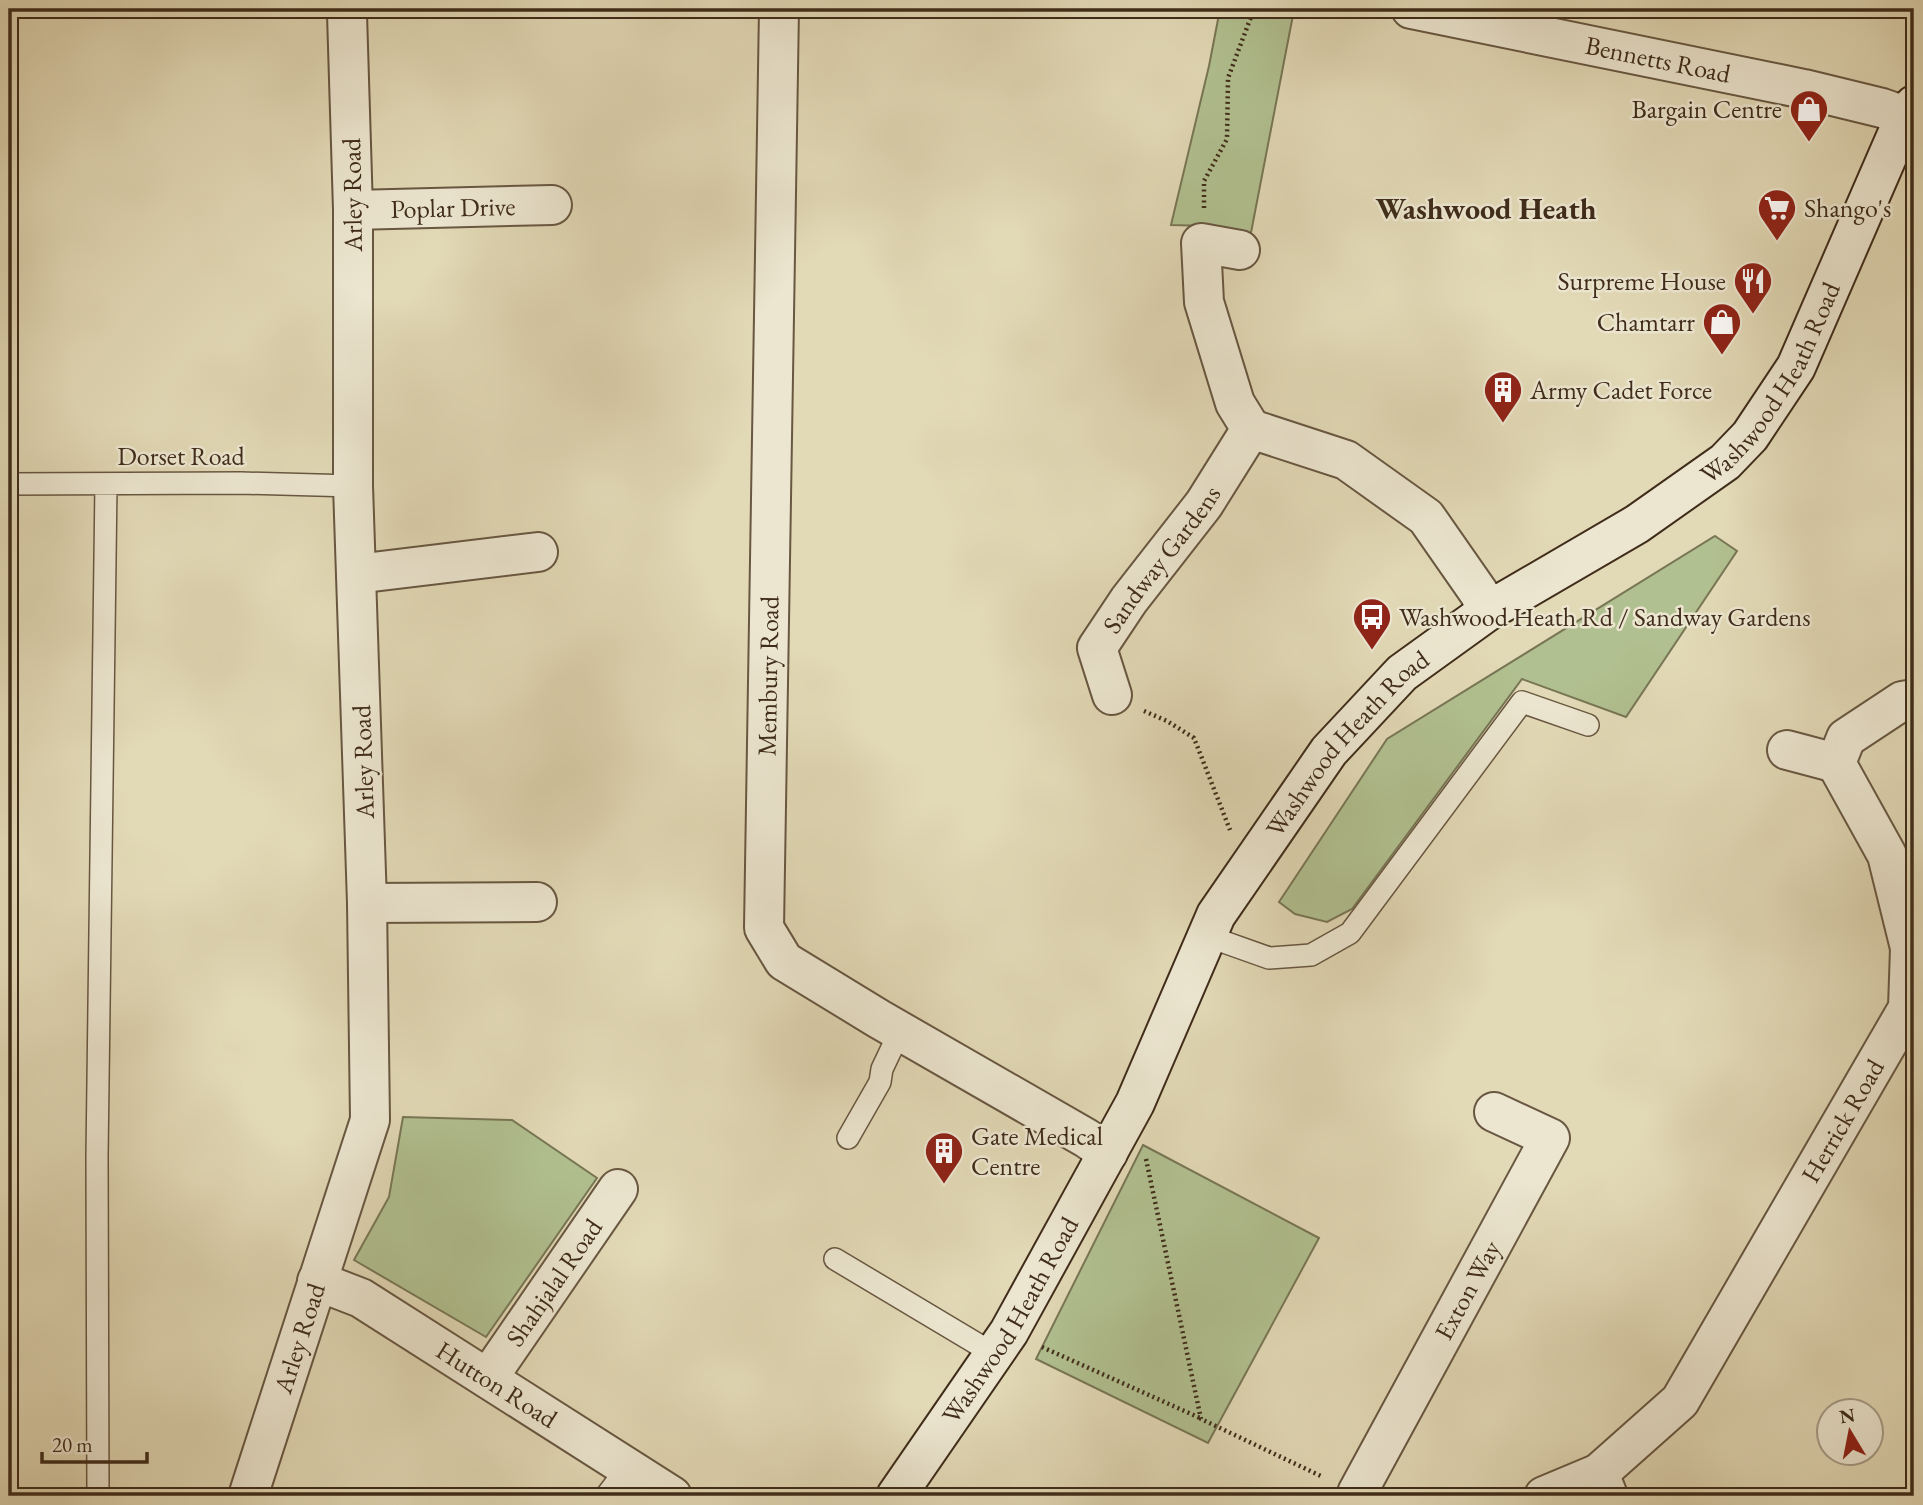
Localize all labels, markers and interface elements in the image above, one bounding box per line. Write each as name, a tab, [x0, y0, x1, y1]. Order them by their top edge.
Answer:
street label: Bennetts Road	[1582, 28, 1734, 91]
shop icon: Bargain Centre	[1788, 88, 1830, 143]
place label: Bargain Centre	[1631, 92, 1782, 126]
street label: Arley Road	[334, 137, 370, 253]
supermarket icon: Shango's	[1756, 187, 1798, 242]
street label: Poplar Drive	[390, 189, 516, 226]
district label: Washwood Heath	[1376, 189, 1597, 228]
place label: Shango's	[1804, 191, 1891, 225]
restaurant icon: Surpreme House	[1732, 260, 1774, 315]
place label: Surpreme House	[1557, 264, 1726, 298]
street label: Washwood Heath Road	[1693, 276, 1848, 491]
shop icon: Chamtarr	[1701, 301, 1743, 356]
place label: Chamtarr	[1597, 305, 1695, 339]
building icon: Army Cadet Force	[1482, 369, 1524, 424]
place label: Army Cadet Force	[1529, 373, 1712, 407]
street label: Dorset Road	[117, 439, 246, 473]
street label: Sandway Gardens	[1095, 479, 1228, 640]
street label: Membury Road	[750, 595, 786, 756]
bus stop icon: Washwood Heath Rd / Sandway Gardens	[1351, 596, 1393, 651]
place label: Washwood Heath Rd / Sandway Gardens	[1399, 600, 1811, 634]
street label: Washwood Heath Road	[1258, 642, 1436, 844]
street label: Arley Road	[344, 704, 382, 821]
street label: Herrick Road	[1793, 1052, 1892, 1189]
place label: Gate Medical Centre	[971, 1119, 1103, 1183]
building icon: Gate Medical Centre	[923, 1130, 965, 1185]
street label: Washwood Heath Road	[934, 1210, 1087, 1430]
street label: Shahjalal Road	[498, 1211, 610, 1353]
street label: Exton Way	[1426, 1234, 1508, 1346]
street label: Arley Road	[265, 1278, 333, 1399]
street label: Hutton Road	[430, 1333, 564, 1436]
north arrow	[1814, 1396, 1884, 1466]
text: N	[1837, 1402, 1857, 1429]
scale bar	[42, 1421, 147, 1465]
text: 20 m	[52, 1431, 93, 1458]

